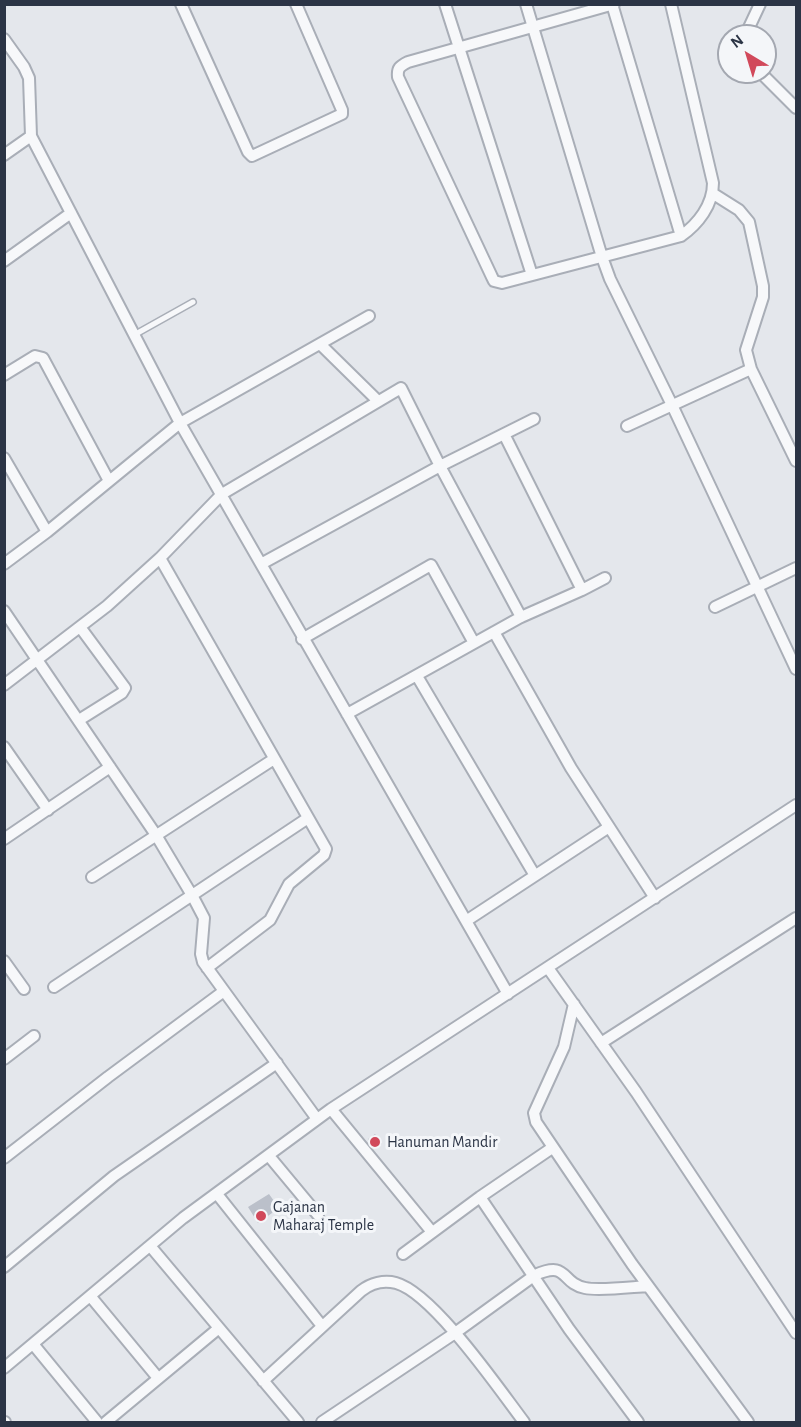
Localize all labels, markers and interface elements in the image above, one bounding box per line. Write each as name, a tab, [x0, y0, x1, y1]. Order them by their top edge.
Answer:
north arrow	[717, 24, 777, 84]
text: N	[728, 32, 746, 51]
place label: Hanuman Mandir	[387, 1132, 497, 1152]
marker: Hanuman Mandir	[368, 1135, 382, 1149]
place label: Gajanan Maharaj Temple	[273, 1197, 374, 1235]
marker: Gajanan Maharaj Temple	[254, 1209, 268, 1223]

